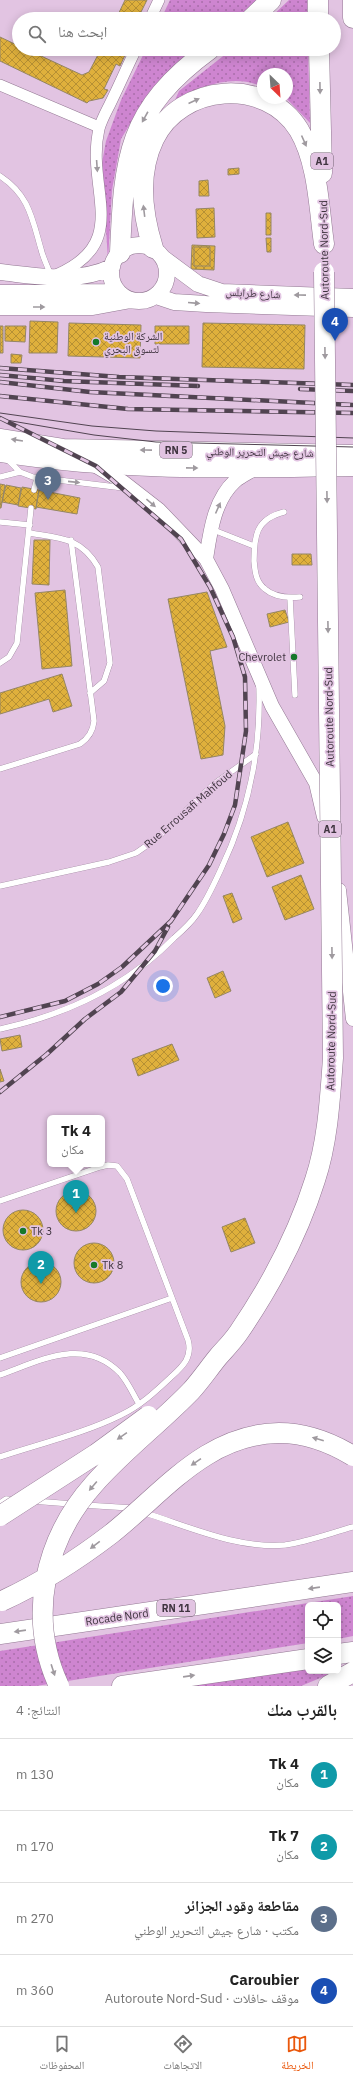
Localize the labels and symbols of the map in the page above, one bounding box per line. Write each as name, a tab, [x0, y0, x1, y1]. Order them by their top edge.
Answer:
north arrow	[257, 68, 293, 104]
one-way arrow	[317, 82, 323, 95]
one-way arrow	[189, 98, 200, 104]
one-way arrow	[142, 111, 149, 123]
one-way arrow	[301, 135, 307, 146]
road number: A1	[311, 153, 333, 169]
one-way arrow	[94, 160, 100, 173]
street label: Autoroute Nord-Sud	[316, 200, 332, 300]
one-way arrow	[141, 205, 147, 217]
street label: شارع طرابلس	[225, 285, 281, 301]
one-way arrow	[294, 292, 306, 299]
one-way arrow	[188, 300, 200, 307]
one-way arrow	[33, 304, 46, 310]
pin: 4	[322, 308, 348, 341]
place label: الشركة الوطنية لتسوق البحري	[104, 329, 162, 358]
marker: الشركة الوطنية لتسوق البحري	[91, 337, 101, 347]
one-way arrow	[322, 347, 328, 360]
one-way arrow	[11, 437, 23, 443]
road number: RN 5	[160, 442, 192, 458]
street label: شارع جيش التحرير الوطني	[206, 444, 314, 462]
one-way arrow	[140, 446, 152, 453]
one-way arrow	[186, 465, 199, 471]
pin: 3	[35, 467, 61, 500]
one-way arrow	[68, 479, 80, 485]
one-way arrow	[324, 491, 330, 504]
one-way arrow	[146, 498, 157, 507]
one-way arrow	[215, 502, 221, 513]
one-way arrow	[325, 621, 331, 634]
place label: Chevrolet	[239, 650, 286, 664]
marker: Chevrolet	[289, 652, 299, 662]
street label: Autoroute Nord-Sud	[321, 667, 337, 767]
street label: Rue Errousafi Mahfoud	[141, 767, 235, 851]
road number: A1	[319, 821, 341, 837]
one-way arrow	[329, 947, 335, 960]
your location	[153, 976, 173, 996]
street label: Autoroute Nord-Sud	[323, 991, 339, 1091]
pin: 1	[63, 1180, 89, 1213]
place label: Tk 3	[31, 1224, 52, 1238]
marker: Tk 3	[18, 1226, 28, 1236]
pin: 2	[28, 1251, 54, 1284]
place label: Tk 8	[102, 1258, 123, 1272]
marker: Tk 8	[89, 1260, 99, 1270]
one-way arrow	[117, 1432, 127, 1440]
one-way arrow	[312, 1436, 324, 1442]
one-way arrow	[190, 1458, 201, 1466]
one-way arrow	[88, 1481, 97, 1491]
one-way arrow	[90, 1541, 101, 1549]
one-way arrow	[308, 1585, 320, 1591]
road number: RN 11	[157, 1600, 195, 1616]
street label: Rocade Nord	[84, 1606, 150, 1628]
one-way arrow	[13, 1628, 26, 1634]
one-way arrow	[50, 1665, 56, 1677]
one-way arrow	[183, 1673, 195, 1679]

